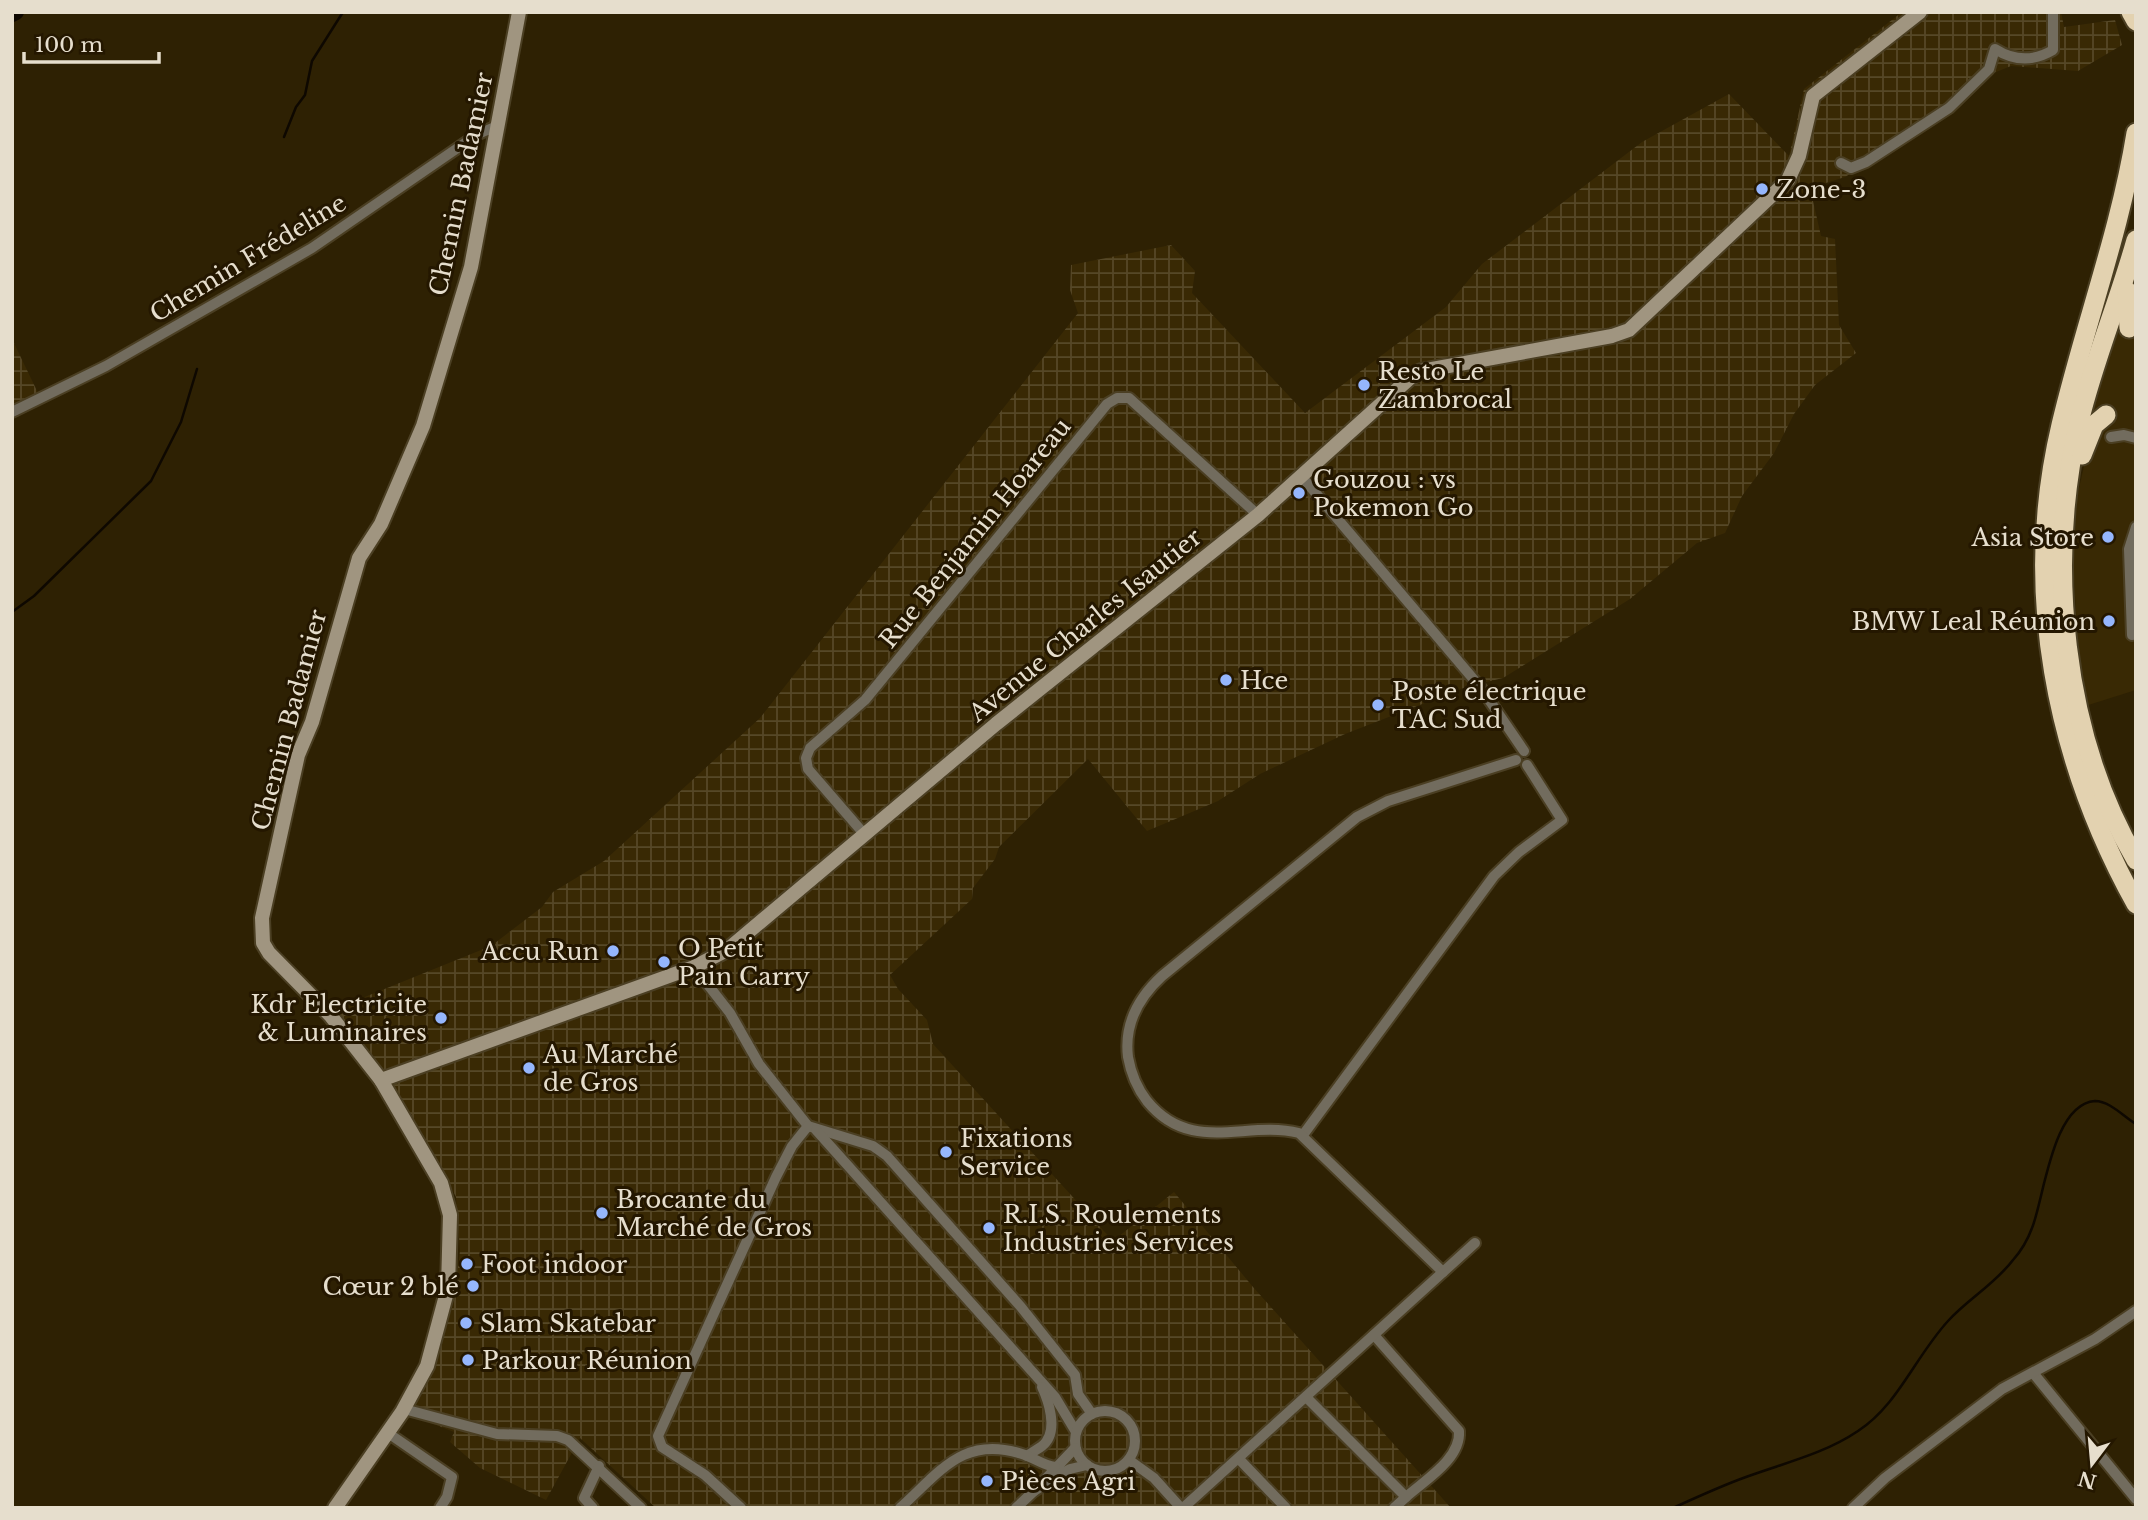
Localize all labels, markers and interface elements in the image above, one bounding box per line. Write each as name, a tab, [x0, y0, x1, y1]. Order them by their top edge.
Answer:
scale bar	[24, 21, 159, 65]
text: 100 m	[35, 32, 103, 58]
street label: Chemin Badamier	[423, 69, 499, 298]
place label: Zone-3	[1776, 175, 1866, 204]
marker: Zone-3	[1754, 181, 1770, 197]
street label: Chemin Frédeline	[145, 188, 351, 328]
place label: Resto Le Zambrocal	[1378, 357, 1512, 414]
marker: Resto Le Zambrocal	[1356, 377, 1372, 393]
street label: Rue Benjamin Hoareau	[873, 412, 1077, 654]
place label: Gouzou : vs Pokemon Go	[1313, 465, 1474, 522]
marker: Gouzou : vs Pokemon Go	[1291, 485, 1307, 501]
street label: Avenue Charles Isautier	[962, 522, 1208, 728]
place label: Asia Store	[1970, 523, 2094, 552]
marker: Asia Store	[2100, 529, 2116, 545]
street label: Chemin Badamier	[246, 606, 333, 833]
place label: BMW Leal Réunion	[1852, 607, 2095, 636]
marker: BMW Leal Réunion	[2101, 613, 2117, 629]
place label: Hce	[1240, 666, 1288, 695]
marker: Hce	[1218, 672, 1234, 688]
place label: Poste électrique TAC Sud	[1392, 677, 1586, 734]
marker: Poste électrique TAC Sud	[1370, 697, 1386, 713]
place label: O Petit Pain Carry	[678, 934, 811, 991]
place label: Accu Run	[480, 937, 599, 966]
marker: Accu Run	[605, 943, 621, 959]
marker: O Petit Pain Carry	[656, 954, 672, 970]
place label: Kdr Electricite & Luminaires	[251, 990, 427, 1047]
marker: Kdr Electricite & Luminaires	[433, 1010, 449, 1026]
place label: Au Marché de Gros	[542, 1040, 678, 1097]
marker: Au Marché de Gros	[521, 1060, 537, 1076]
place label: Fixations Service	[960, 1124, 1073, 1181]
marker: Fixations Service	[938, 1144, 954, 1160]
place label: Brocante du Marché de Gros	[616, 1185, 812, 1242]
place label: R.I.S. Roulements Industries Services	[1003, 1200, 1234, 1257]
marker: Brocante du Marché de Gros	[594, 1205, 610, 1221]
marker: R.I.S. Roulements Industries Services	[981, 1220, 997, 1236]
place label: Foot indoor	[481, 1250, 628, 1279]
marker: Foot indoor	[459, 1256, 475, 1272]
place label: Cœur 2 blé	[323, 1272, 459, 1301]
marker: Cœur 2 blé	[465, 1278, 481, 1294]
place label: Slam Skatebar	[480, 1309, 657, 1338]
marker: Slam Skatebar	[458, 1315, 474, 1331]
place label: Parkour Réunion	[482, 1346, 692, 1375]
marker: Parkour Réunion	[460, 1352, 476, 1368]
north arrow	[2057, 1429, 2127, 1499]
text: N	[2076, 1466, 2099, 1493]
place label: Pièces Agri	[1001, 1467, 1135, 1496]
marker: Pièces Agri	[979, 1473, 995, 1489]

